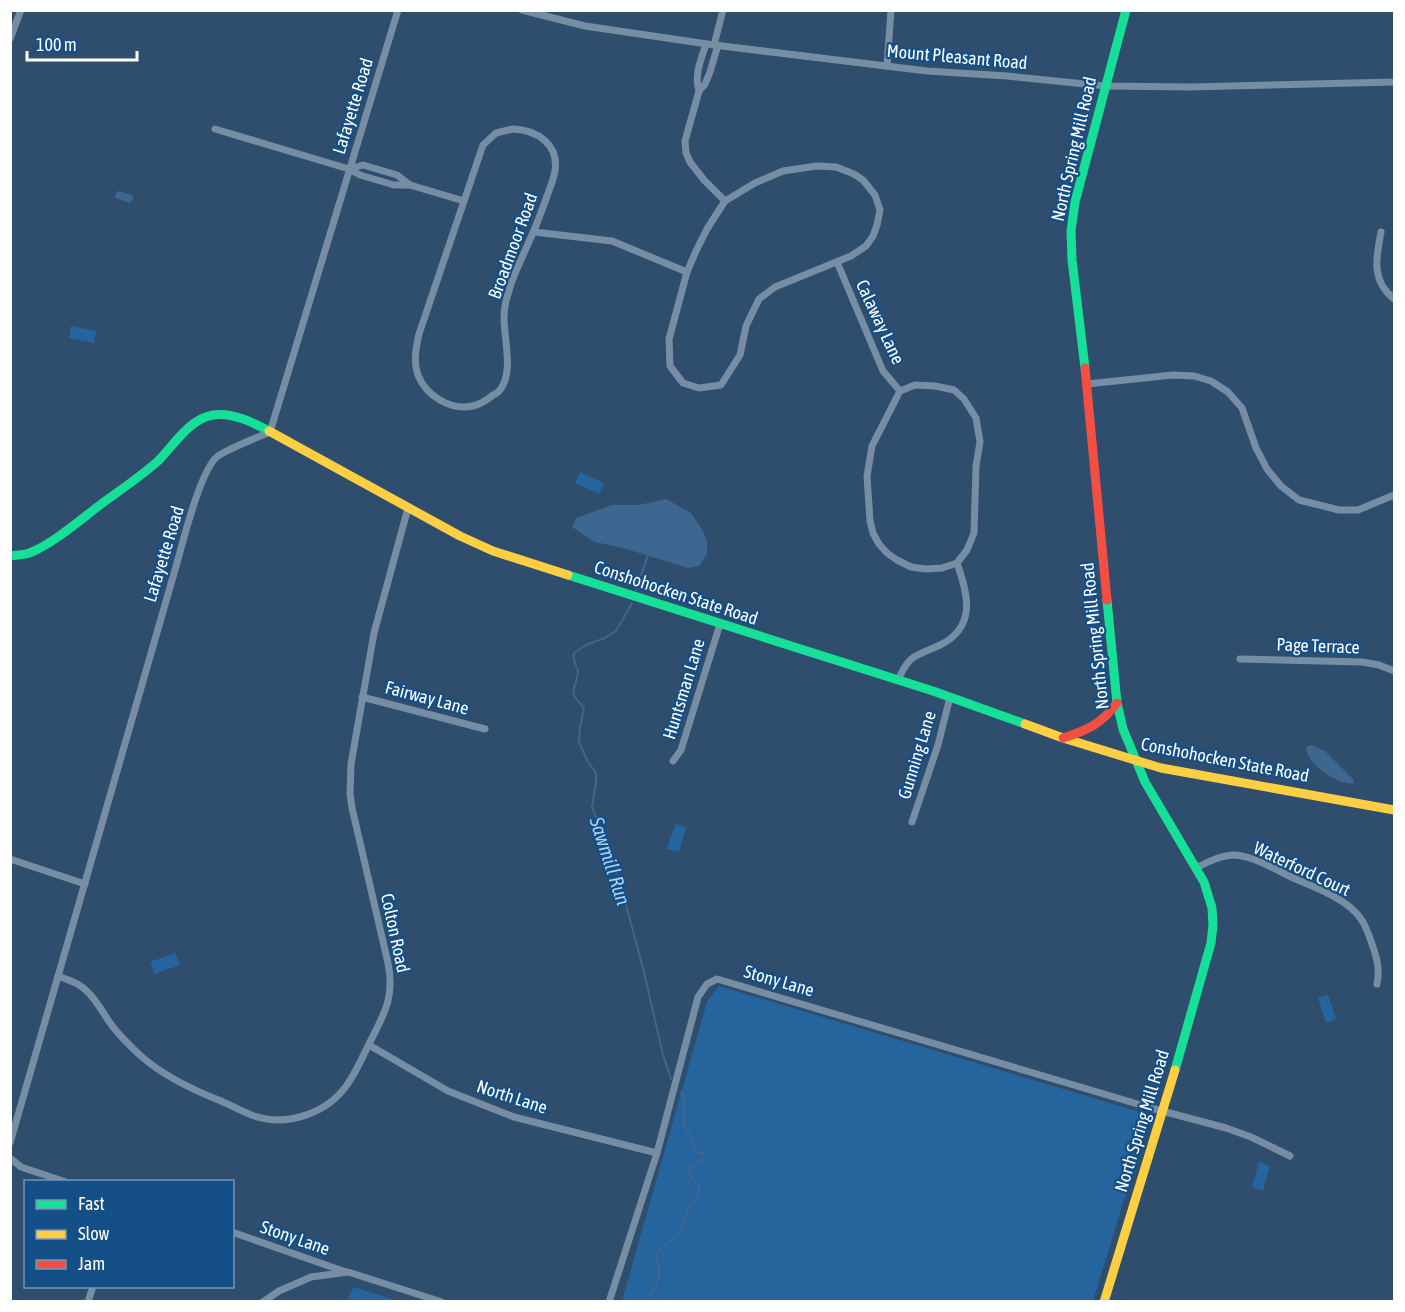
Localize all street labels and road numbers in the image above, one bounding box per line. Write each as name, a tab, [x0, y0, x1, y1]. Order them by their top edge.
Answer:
street label: Mount Pleasant Road	[886, 40, 1028, 73]
street label: Lafayette Road	[328, 55, 377, 156]
street label: North Spring Mill Road	[1047, 75, 1100, 223]
street label: Broadmoor Road	[484, 190, 541, 302]
street label: Calaway Lane	[852, 276, 909, 367]
street label: Lafayette Road	[139, 503, 188, 604]
street label: Conshohocken State Road	[592, 556, 761, 629]
street label: North Spring Mill Road	[1076, 562, 1113, 711]
street label: Page Terrace	[1276, 634, 1360, 657]
street label: Huntsman Lane	[658, 636, 709, 742]
street label: Fairway Lane	[383, 676, 471, 719]
street label: Gunning Lane	[893, 708, 940, 801]
street label: Conshohocken State Road	[1139, 733, 1311, 786]
street label: Waterford Court	[1250, 837, 1354, 900]
street label: Colton Road	[377, 891, 414, 974]
street label: Stony Lane	[742, 961, 817, 1001]
street label: North Spring Mill Road	[1110, 1047, 1173, 1195]
street label: North Lane	[474, 1075, 550, 1118]
street label: Stony Lane	[258, 1216, 333, 1259]

